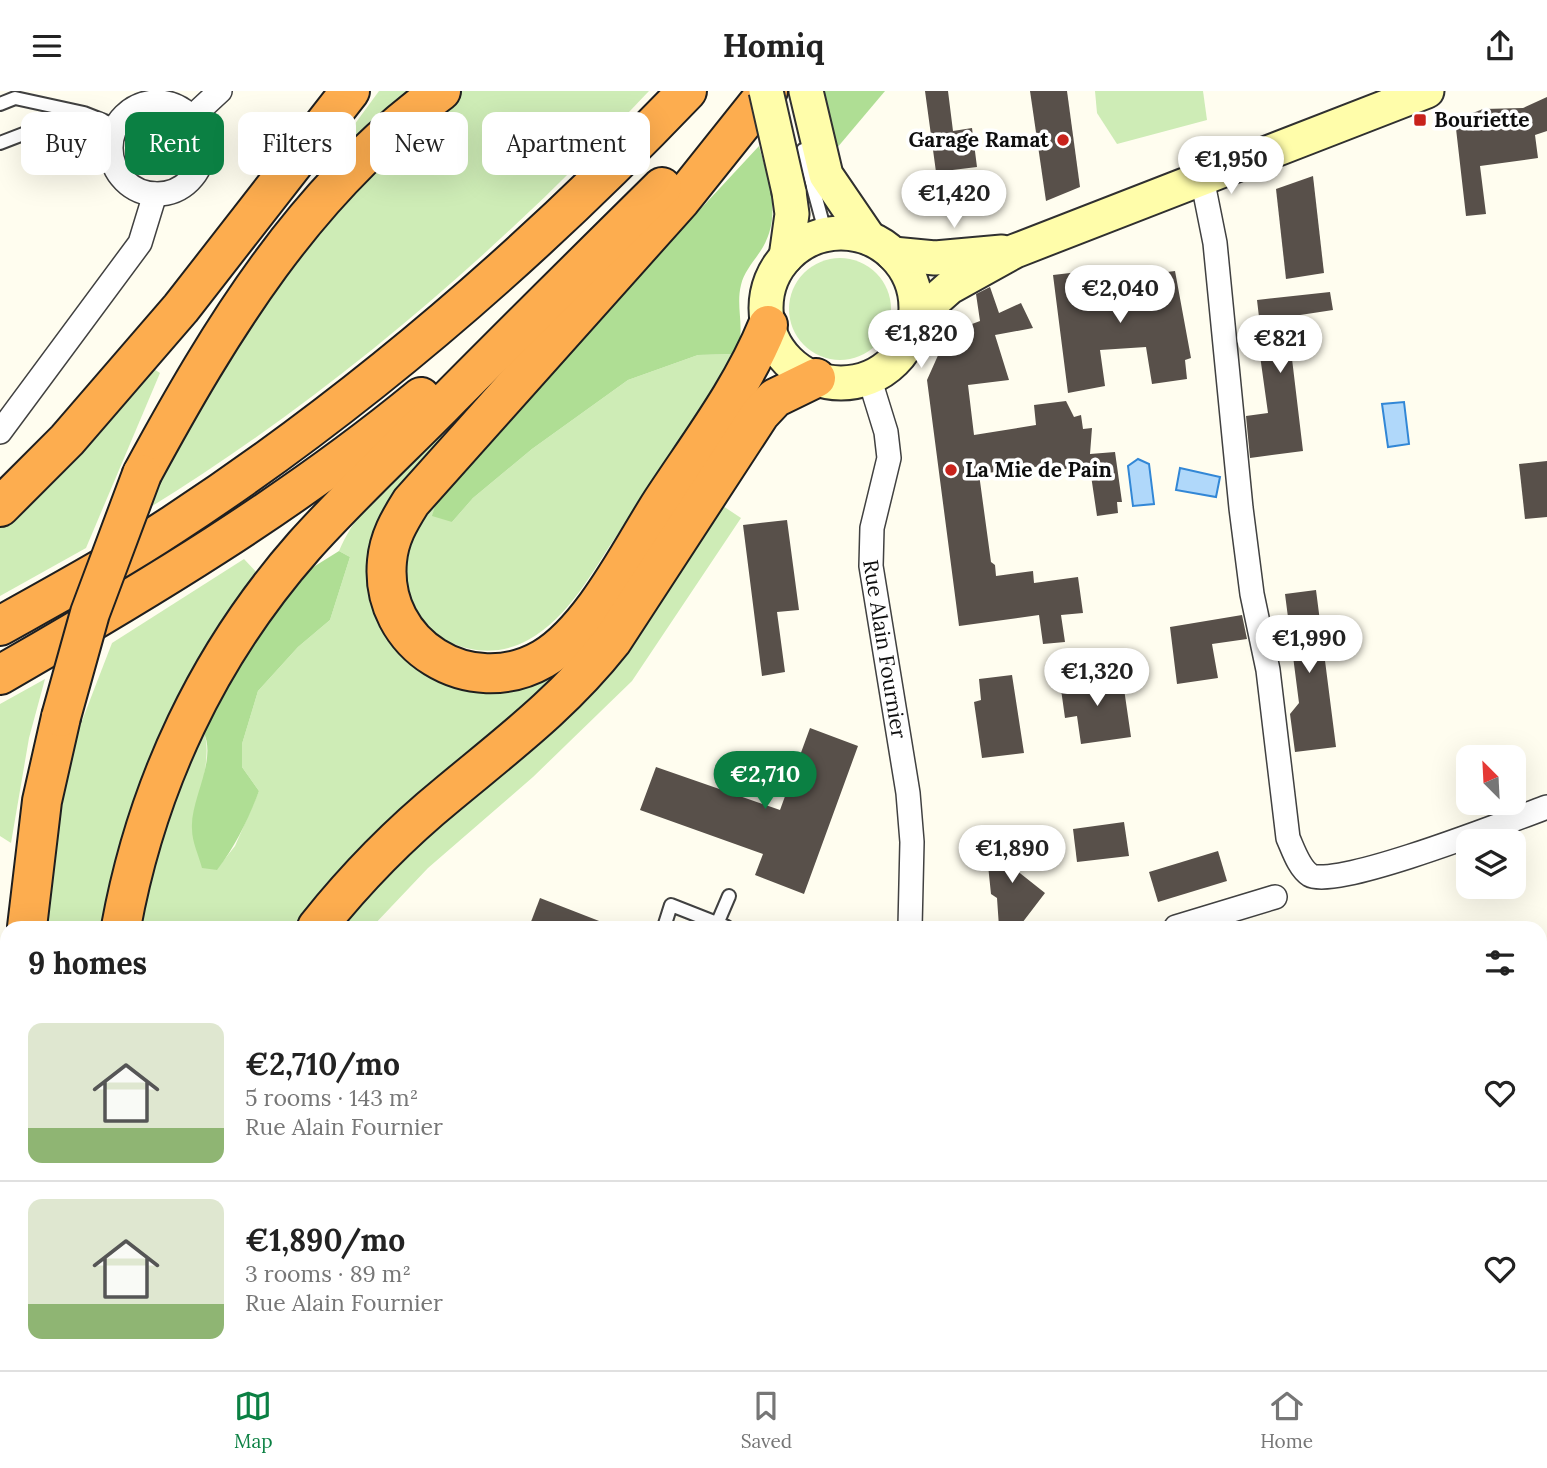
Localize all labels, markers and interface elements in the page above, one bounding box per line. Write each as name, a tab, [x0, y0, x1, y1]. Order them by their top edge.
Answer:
text: Homiq	[723, 25, 824, 66]
icon: menu	[28, 27, 66, 65]
icon: share	[1481, 27, 1519, 65]
place label: Bouriette	[1434, 106, 1530, 133]
chip: Buy	[21, 112, 111, 175]
chip: Rent	[125, 112, 224, 175]
chip: Filters	[238, 112, 356, 175]
chip: New	[370, 112, 468, 175]
chip: Apartment	[482, 112, 650, 175]
marker: Bouriette	[1412, 112, 1428, 128]
place label: Garage Ramat	[908, 126, 1049, 153]
marker: Garage Ramat	[1055, 132, 1071, 148]
pin: €1,950	[1174, 137, 1288, 196]
text: €1,950	[1194, 144, 1268, 173]
pin: €1,420	[897, 171, 1011, 230]
text: €1,420	[917, 178, 991, 207]
pin: €2,040	[1063, 265, 1177, 325]
text: €2,040	[1081, 273, 1159, 302]
pin: €1,820	[864, 310, 978, 370]
pin: €821	[1239, 315, 1321, 375]
text: €1,820	[884, 318, 958, 347]
text: €821	[1253, 323, 1307, 352]
place label: La Mie de Pain	[965, 456, 1112, 483]
marker: La Mie de Pain	[943, 462, 959, 478]
street label: Rue Alain Fournier	[857, 558, 913, 740]
pin: €1,990	[1252, 615, 1366, 675]
text: €1,990	[1272, 623, 1346, 652]
pin: €1,320	[1040, 649, 1154, 708]
text: €1,320	[1060, 656, 1134, 685]
north arrow	[1456, 745, 1526, 815]
map controls	[1456, 745, 1526, 899]
pin: €2,710	[708, 751, 822, 811]
text: €2,710	[730, 759, 800, 788]
pin: €1,890	[955, 825, 1069, 885]
button: layers	[1456, 829, 1526, 899]
text: €1,890	[975, 833, 1049, 862]
text: 9 homes	[28, 944, 147, 982]
icon: filters	[1481, 944, 1519, 982]
text: €2,710/mo	[245, 1045, 400, 1083]
icon: home	[84, 1051, 168, 1135]
icon: heart	[1481, 1074, 1519, 1112]
text: 5 rooms · 143 m²	[245, 1083, 418, 1112]
text: Rue Alain Fournier	[245, 1112, 443, 1141]
text: €1,890/mo	[245, 1221, 405, 1259]
icon: home	[84, 1227, 168, 1311]
icon: heart	[1481, 1250, 1519, 1288]
text: 3 rooms · 89 m²	[245, 1259, 411, 1288]
text: Rue Alain Fournier	[245, 1288, 443, 1317]
tab: Map	[234, 1387, 273, 1453]
tab: Saved	[741, 1387, 792, 1453]
tab: Home	[1260, 1387, 1313, 1453]

